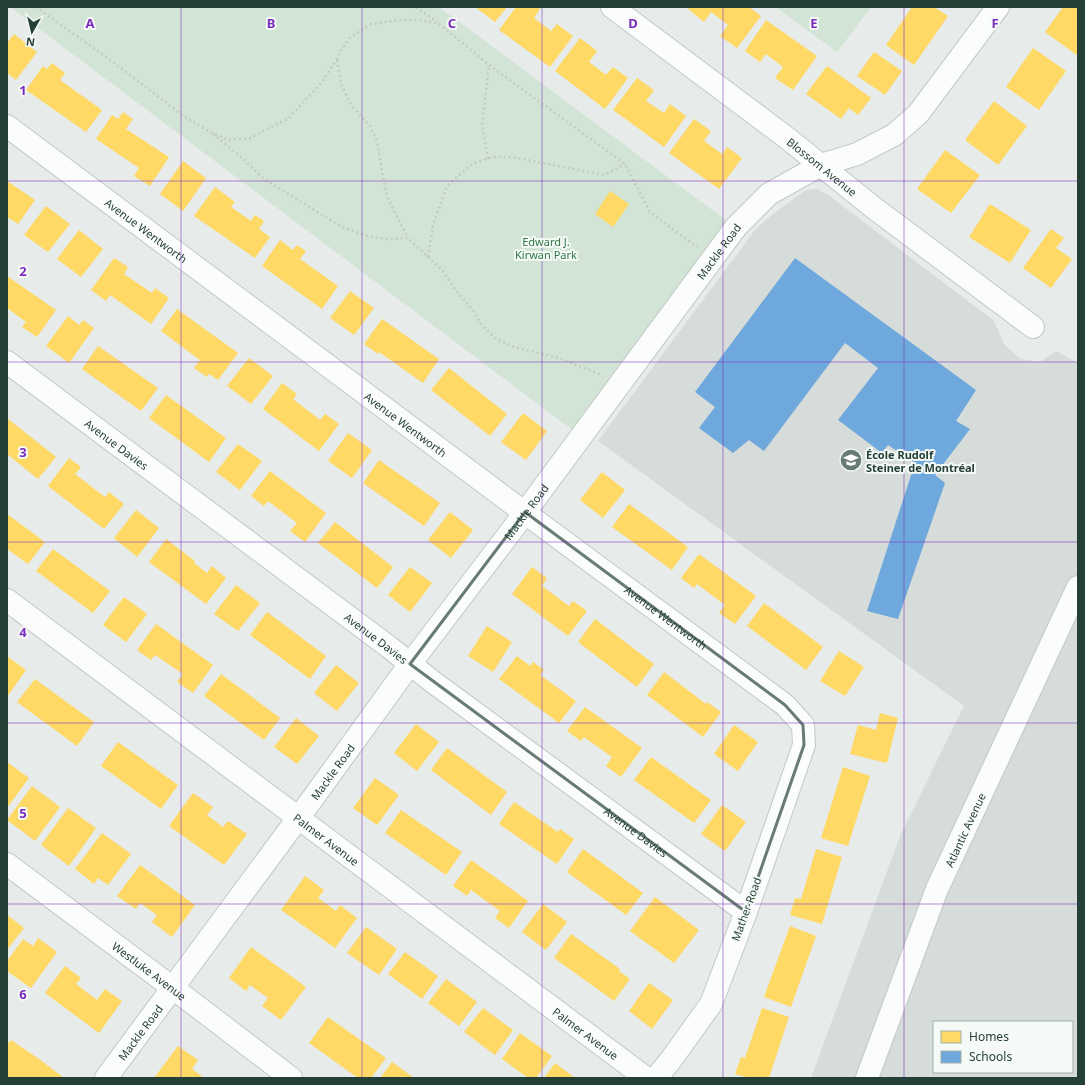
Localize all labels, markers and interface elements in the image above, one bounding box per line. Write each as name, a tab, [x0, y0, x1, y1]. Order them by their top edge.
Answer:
north arrow	[12, 12, 52, 52]
text: A	[86, 14, 95, 32]
text: B	[267, 14, 275, 32]
text: C	[448, 14, 456, 32]
text: D	[628, 14, 638, 32]
text: E	[810, 14, 818, 32]
text: F	[991, 14, 999, 32]
text: N	[25, 34, 36, 50]
text: 1	[19, 81, 27, 99]
street label: Blossom Avenue	[784, 134, 860, 199]
street label: Avenue Wentworth	[102, 194, 191, 266]
street label: Mackle Road	[693, 220, 744, 282]
park label: Edward J. Kirwan Park	[515, 234, 577, 262]
text: 2	[19, 262, 27, 280]
street label: Avenue Wentworth	[362, 388, 450, 460]
street label: Avenue Davies	[82, 415, 152, 473]
text: 3	[19, 443, 27, 461]
school or university icon: École Rudolf Steiner de Montréal	[838, 447, 864, 473]
place label: École Rudolf Steiner de Montréal	[866, 447, 975, 475]
street label: Mackle Road	[500, 481, 551, 542]
street label: Avenue Wentworth	[622, 582, 711, 653]
street label: Avenue Davies	[342, 609, 411, 667]
text: 4	[19, 623, 27, 641]
street label: Mackle Road	[307, 740, 358, 802]
street label: Atlantic Avenue	[941, 790, 989, 869]
street label: Avenue Davies	[601, 803, 671, 860]
text: 5	[19, 804, 27, 822]
street label: Palmer Avenue	[291, 810, 362, 868]
street label: Mather Road	[727, 875, 765, 943]
street label: Westluke Avenue	[110, 938, 190, 1003]
text: 6	[19, 985, 27, 1003]
street label: Mackle Road	[114, 1001, 165, 1063]
street label: Palmer Avenue	[550, 1004, 622, 1063]
legend	[933, 1021, 1073, 1073]
text: Homes	[969, 1028, 1009, 1045]
text: Schools	[969, 1048, 1012, 1065]

